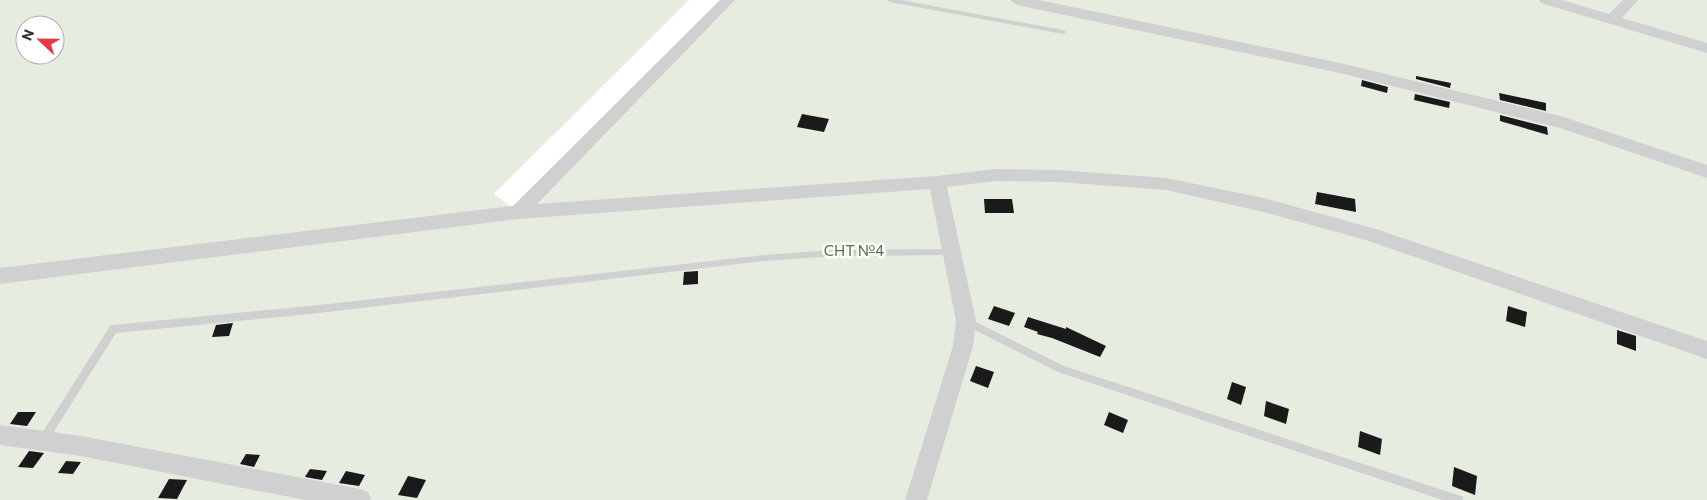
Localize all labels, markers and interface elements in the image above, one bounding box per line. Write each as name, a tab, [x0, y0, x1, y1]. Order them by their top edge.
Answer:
north arrow	[15, 15, 65, 65]
text: N	[18, 27, 37, 43]
park label: СНТ №4	[824, 241, 884, 259]

